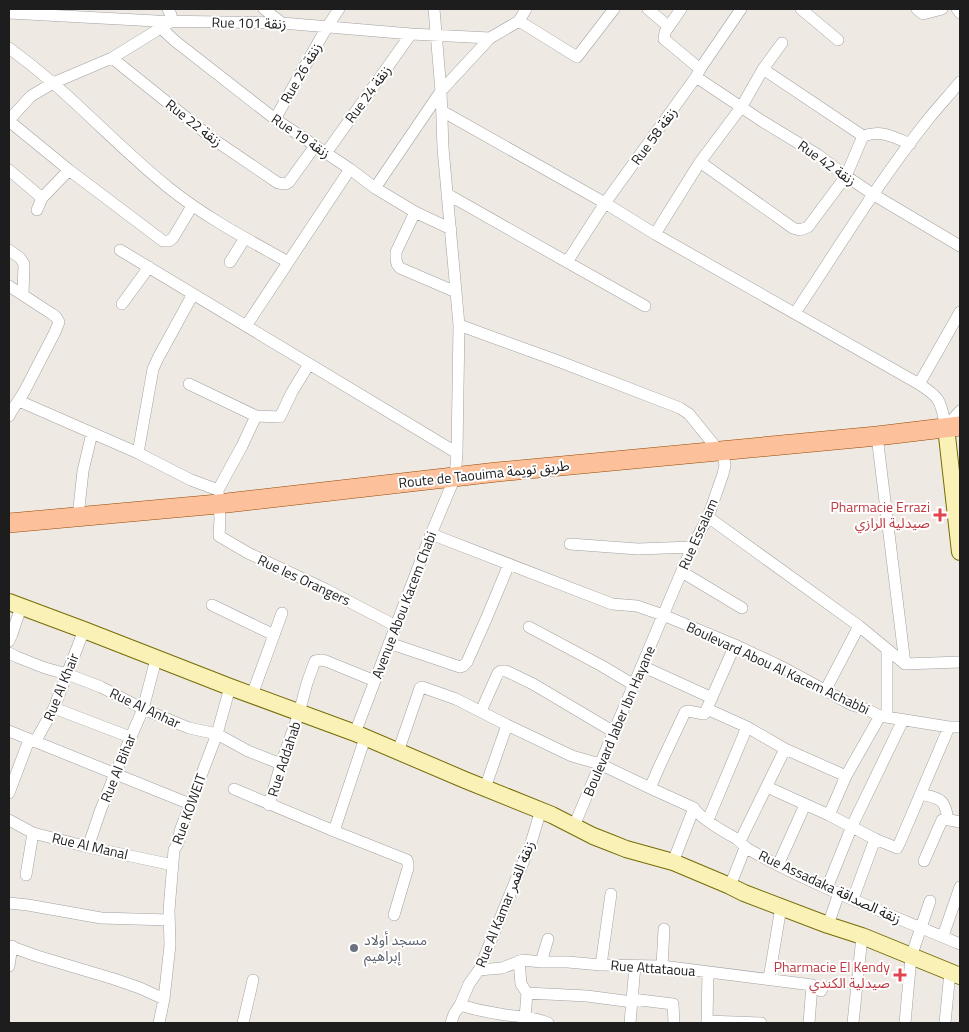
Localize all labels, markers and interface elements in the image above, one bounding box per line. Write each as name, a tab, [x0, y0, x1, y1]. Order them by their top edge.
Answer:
street label: Rue 101 زنقة	[211, 11, 287, 34]
street label: Rue 26 زنقة	[275, 38, 326, 107]
street label: Rue 24 زنقة	[339, 60, 396, 127]
street label: Rue 22 زنقة	[161, 94, 227, 152]
street label: Rue 58 زنقة	[625, 102, 682, 169]
street label: Rue 19 زنقة	[268, 108, 335, 163]
street label: Rue 42 زنقة	[794, 135, 861, 190]
street label: Route de Taouima طريق تويمة	[397, 454, 570, 493]
street label: Rue Essalam	[673, 495, 723, 573]
place label: Pharmacie Errazi صيدلية الرازي	[830, 496, 930, 534]
marker: Pharmacie Errazi صيدلية الرازي	[934, 509, 946, 521]
street label: Avenue Abou Kacem Chabi	[366, 528, 441, 681]
street label: Rue les Orangers	[254, 549, 354, 610]
street label: Boulevard Abou Al Kacem Achabbi	[683, 616, 873, 719]
street label: Boulevard Jaber Ibn Hayane	[577, 642, 660, 799]
street label: Rue Al Khair	[37, 650, 84, 724]
street label: Rue Al Anhar	[106, 682, 184, 733]
street label: Rue Addahab	[261, 718, 306, 799]
street label: Rue Al Bihar	[94, 730, 141, 805]
street label: Rue KOWEIT	[166, 770, 211, 847]
street label: Rue Al Manal	[50, 827, 130, 864]
street label: Rue Al Kamar زنقة القمر	[469, 837, 540, 970]
street label: Rue Assadaka زنقة الصداقة	[755, 844, 905, 929]
place label: مسجد أولاد إبراهيم	[364, 929, 427, 967]
marker: مسجد أولاد إبراهيم	[348, 942, 360, 954]
street label: Rue Attataoua	[610, 954, 696, 981]
place label: Pharmacie El Kendy صيدلية الكندي	[774, 956, 890, 994]
marker: Pharmacie El Kendy صيدلية الكندي	[894, 969, 906, 981]

